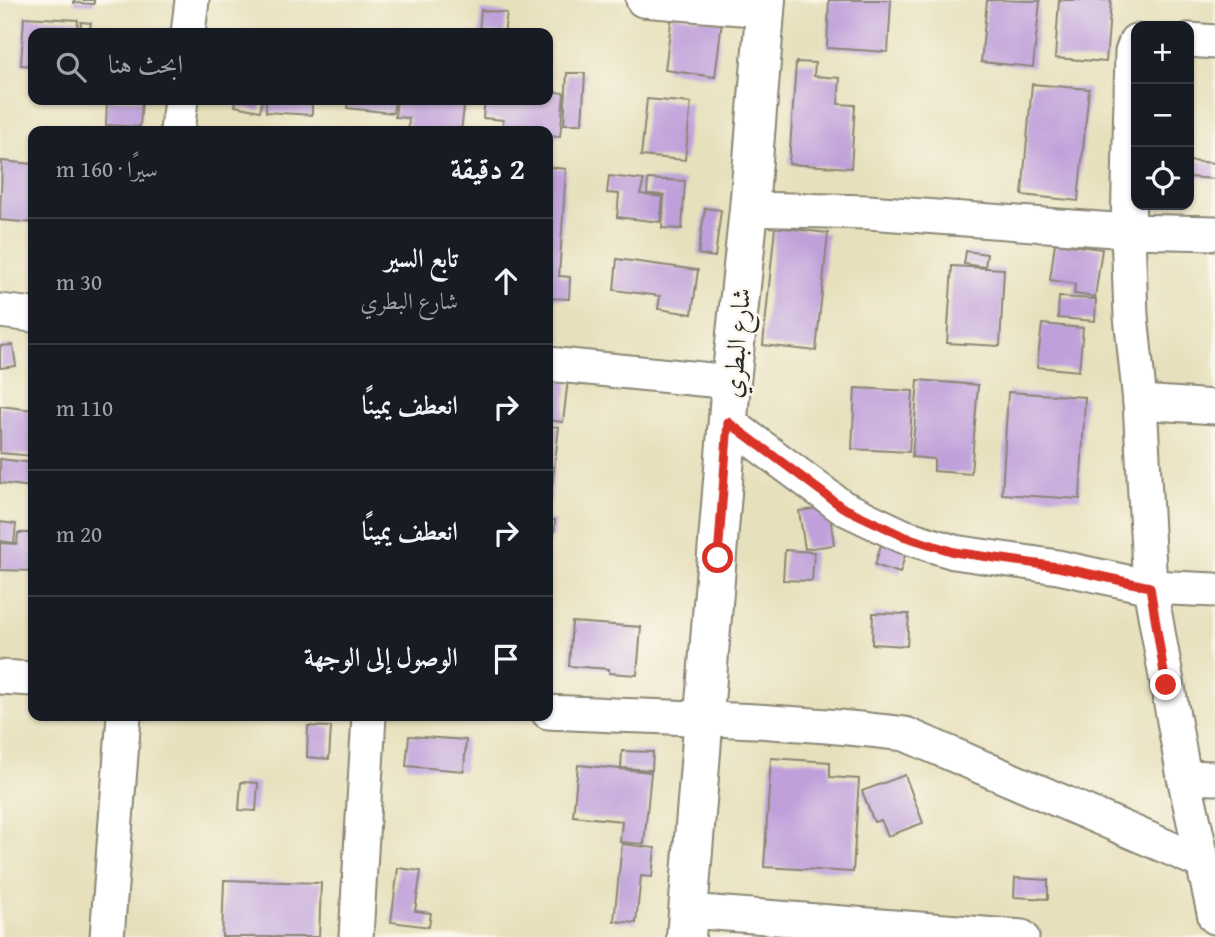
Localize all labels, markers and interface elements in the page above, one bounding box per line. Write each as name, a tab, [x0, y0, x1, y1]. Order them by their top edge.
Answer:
map controls	[1131, 21, 1194, 210]
button: +	[1131, 21, 1194, 84]
search box	[28, 28, 553, 105]
text: ابحث هنا	[108, 44, 183, 83]
icon: search	[52, 48, 90, 86]
button: −	[1131, 84, 1194, 147]
text: 2 دقيقة	[450, 146, 525, 190]
button: locate	[1131, 147, 1194, 210]
text: سيرًا · 160 m	[56, 152, 158, 185]
text: تابع السير	[384, 238, 458, 277]
icon: ahead	[487, 262, 525, 300]
text: 30 m	[56, 265, 102, 298]
text: شارع البطري	[360, 284, 458, 317]
street label: شارع البطري	[712, 286, 763, 400]
text: انعطف يمينًا	[362, 385, 458, 424]
icon: right	[487, 388, 525, 426]
text: 110 m	[56, 391, 113, 424]
text: انعطف يمينًا	[362, 511, 458, 550]
icon: right	[487, 514, 525, 552]
text: 20 m	[56, 517, 102, 550]
route start	[702, 542, 733, 573]
text: الوصول إلى الوجهة	[304, 637, 458, 676]
icon: arrive	[487, 640, 525, 678]
route end	[1150, 669, 1181, 700]

